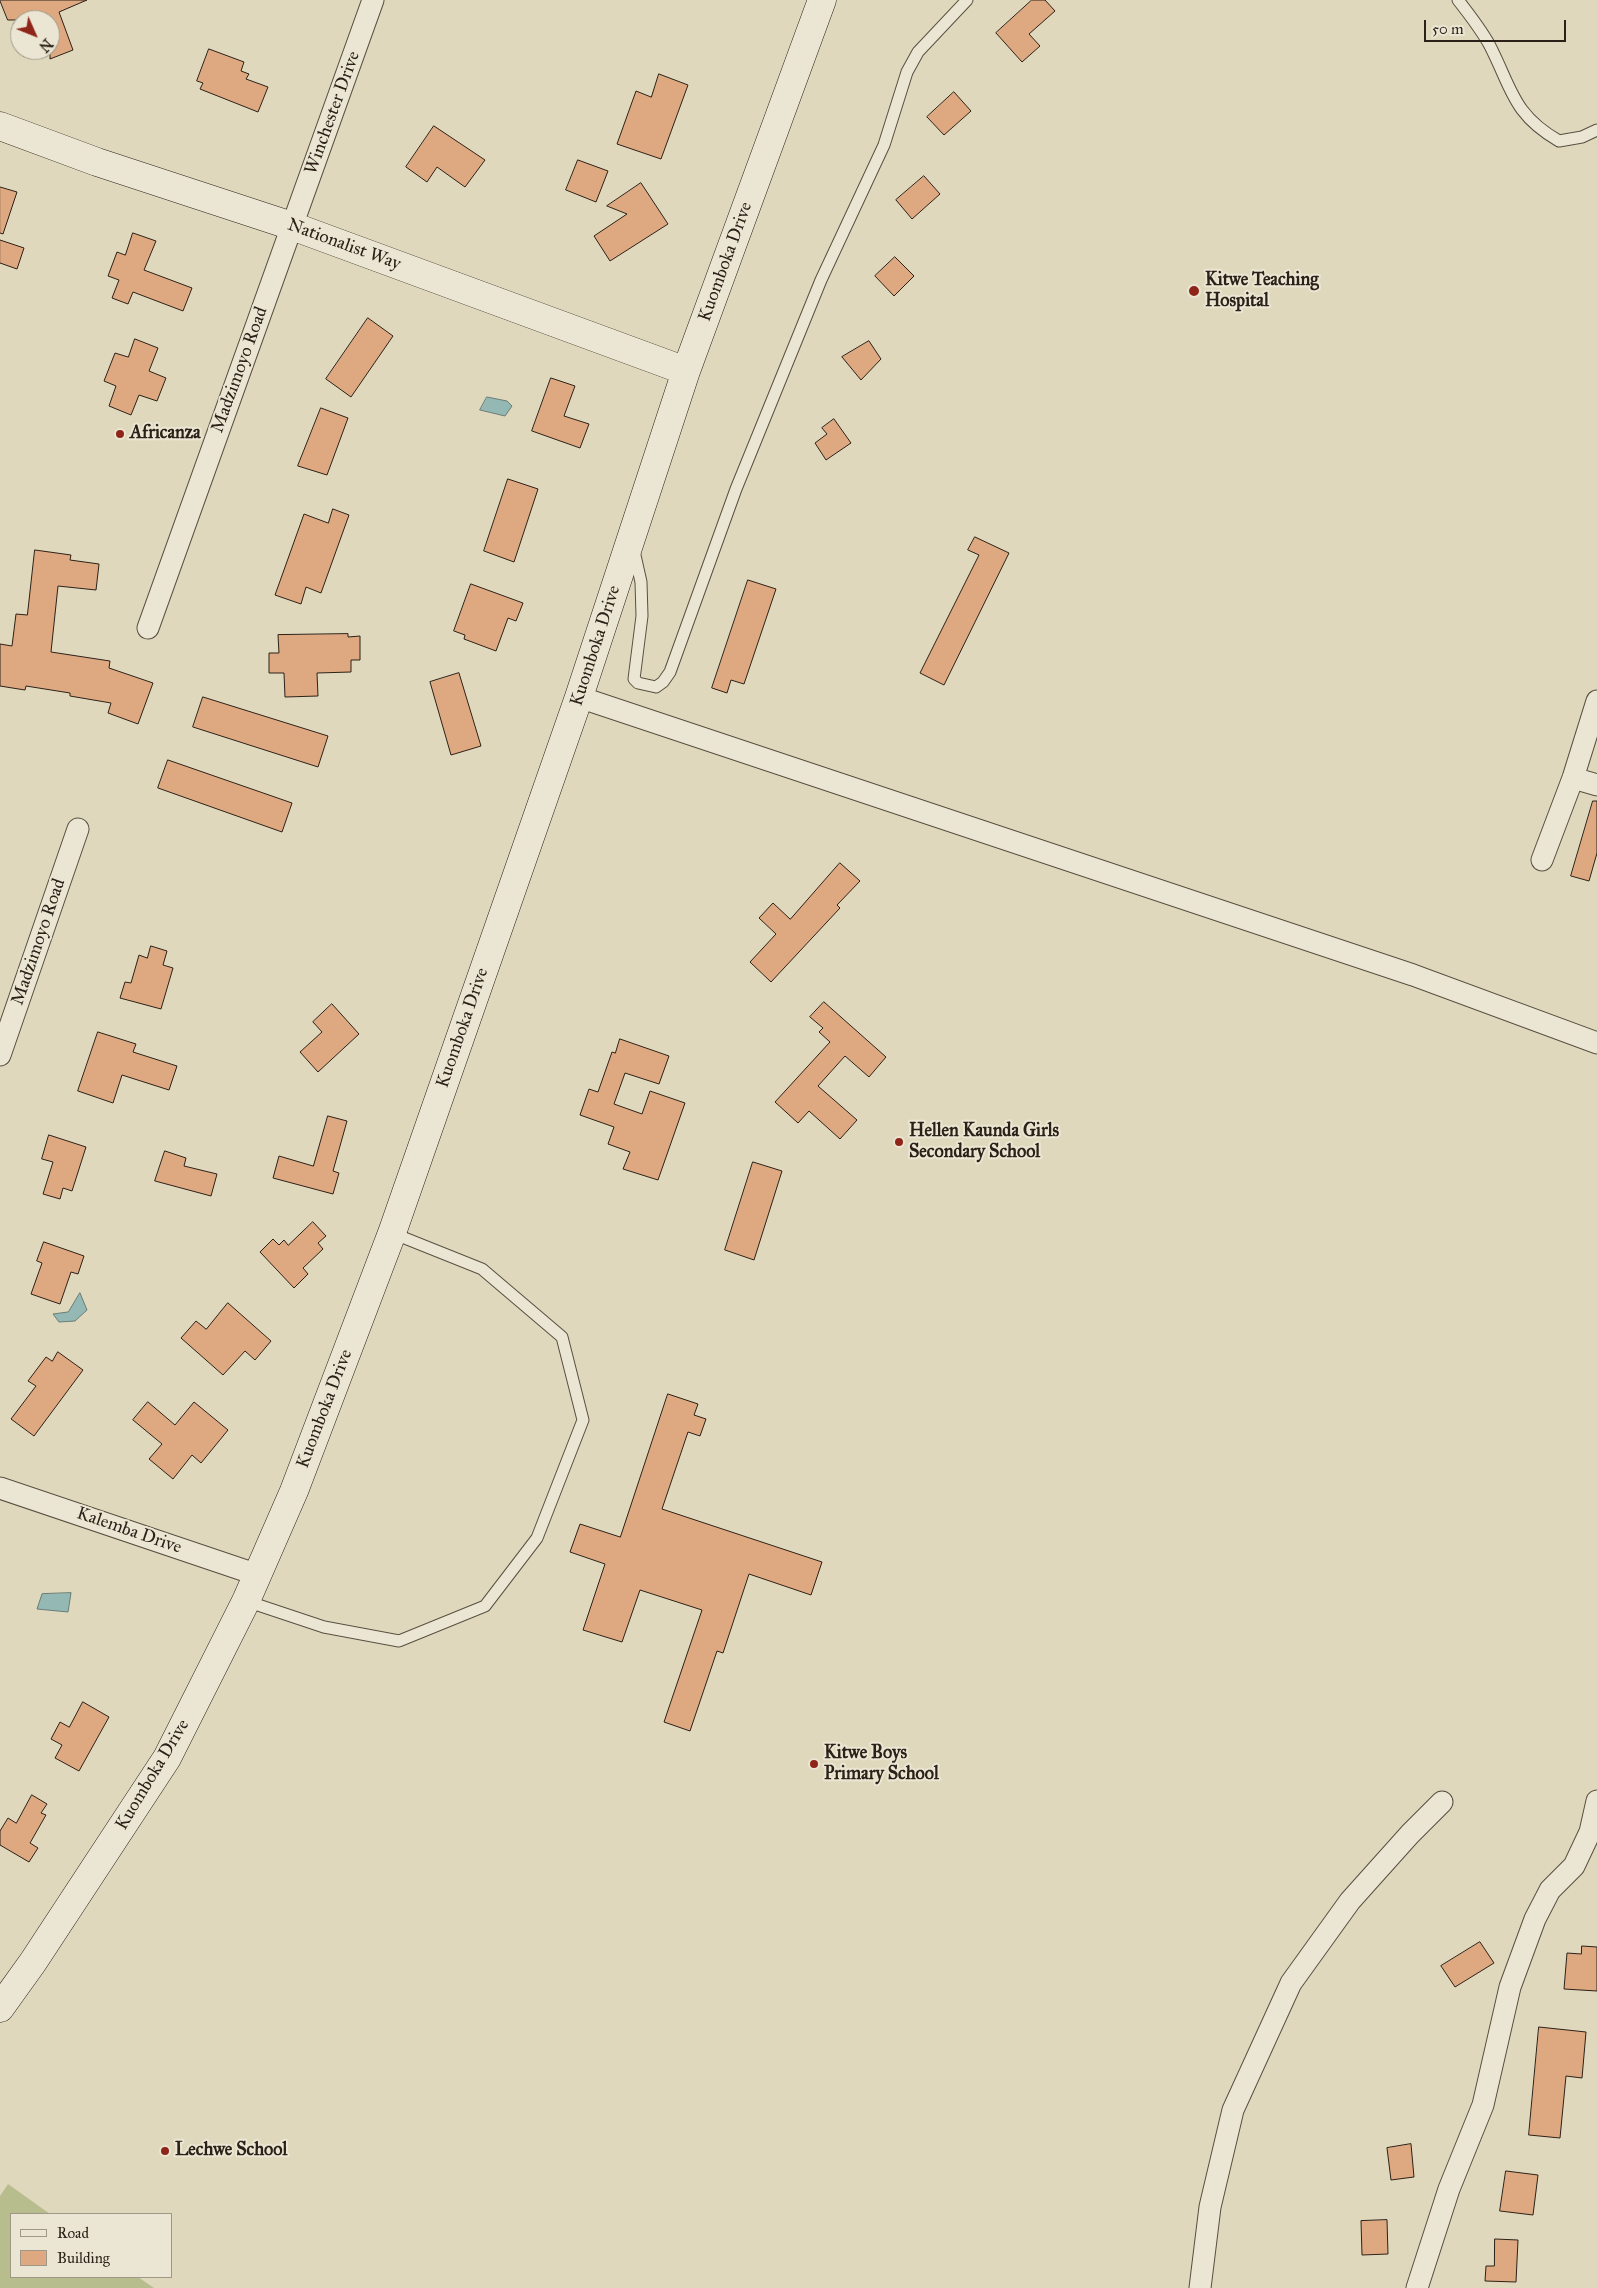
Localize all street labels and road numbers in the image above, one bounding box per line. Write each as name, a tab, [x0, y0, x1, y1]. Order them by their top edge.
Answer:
street label: Winchester Drive	[301, 48, 365, 178]
street label: Kuomboka Drive	[694, 199, 758, 325]
street label: Nationalist Way	[284, 215, 404, 275]
street label: Madzimoyo Road	[207, 304, 273, 436]
street label: Kuomboka Drive	[566, 583, 626, 709]
street label: Madzimoyo Road	[7, 876, 71, 1008]
street label: Kuomboka Drive	[432, 965, 494, 1091]
street label: Kuomboka Drive	[292, 1347, 358, 1471]
street label: Kalemba Drive	[74, 1503, 184, 1559]
street label: Kuomboka Drive	[111, 1716, 195, 1834]

